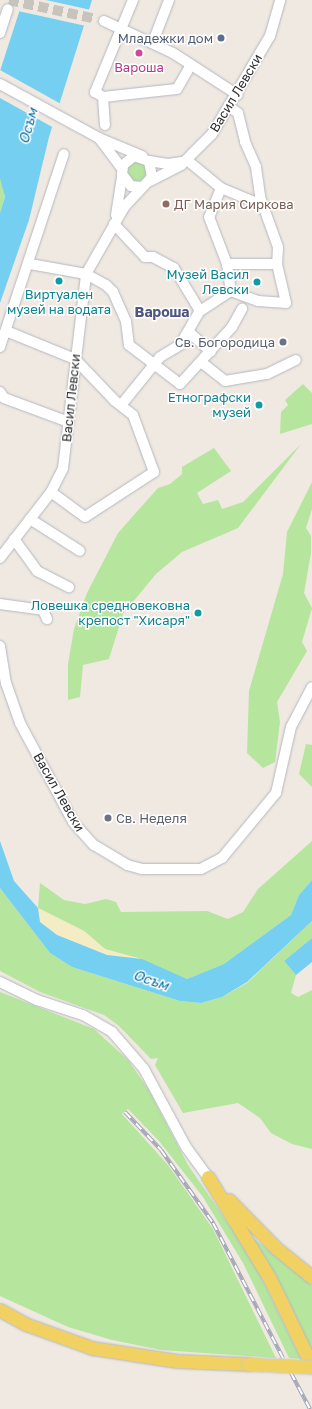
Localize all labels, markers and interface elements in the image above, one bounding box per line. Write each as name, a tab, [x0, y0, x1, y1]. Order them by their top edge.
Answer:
place label: Младежки дом	[118, 30, 213, 46]
marker: Младежки дом	[216, 33, 226, 43]
marker: Вароша	[134, 48, 144, 58]
street label: Васил Левски	[206, 51, 266, 135]
place label: Вароша	[114, 59, 164, 75]
water label: Осъм	[15, 106, 41, 146]
place label: ДГ Мария Сиркова	[174, 196, 294, 212]
marker: ДГ Мария Сиркова	[161, 199, 171, 209]
place label: Музей Васил Левски	[167, 267, 249, 298]
marker: Виртуален музей на водата	[54, 276, 64, 286]
marker: Музей Васил Левски	[252, 277, 262, 287]
place label: Виртуален музей на водата	[7, 287, 111, 318]
district label: Вароша	[135, 304, 189, 320]
place label: Св. Богородица	[175, 334, 275, 350]
marker: Св. Богородица	[278, 337, 288, 347]
street label: Васил Левски	[59, 353, 83, 443]
place label: Етнографски музей	[168, 390, 251, 421]
marker: Етнографски музей	[254, 400, 264, 410]
place label: Ловешка средновековна крепост "Хисаря"	[31, 598, 190, 629]
marker: Ловешка средновековна крепост "Хисаря"	[193, 608, 203, 618]
street label: Васил Левски	[30, 750, 88, 834]
place label: Св. Неделя	[116, 810, 187, 826]
marker: Св. Неделя	[103, 813, 113, 823]
water label: Осъм	[131, 966, 171, 994]

